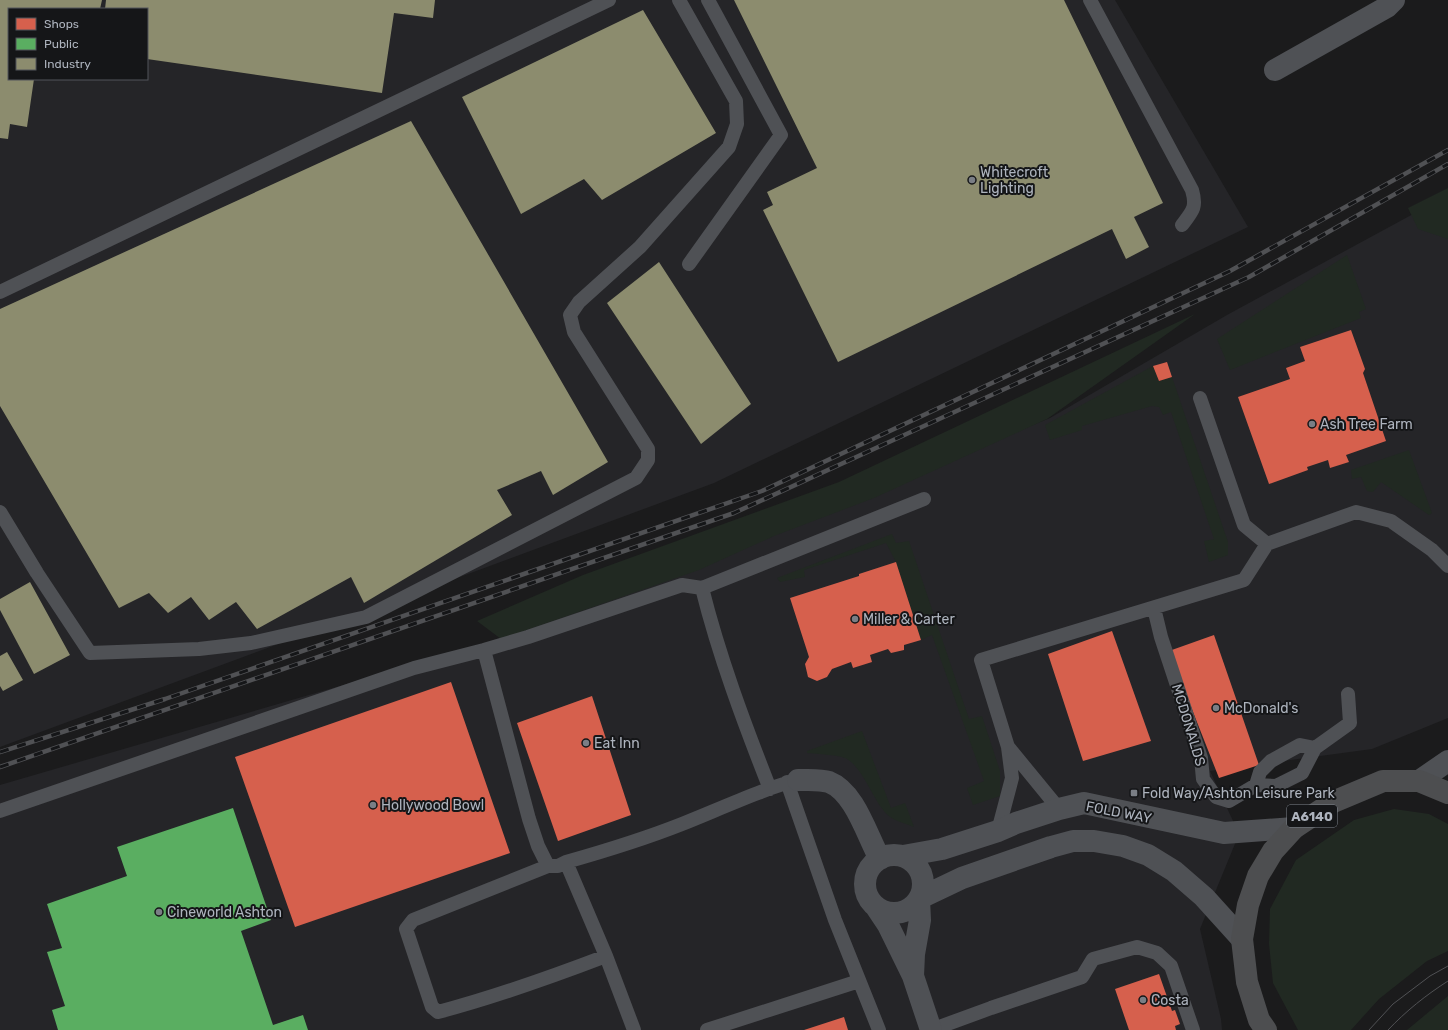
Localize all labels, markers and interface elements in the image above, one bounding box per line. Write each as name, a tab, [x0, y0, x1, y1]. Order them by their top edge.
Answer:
legend	[8, 8, 148, 80]
text: Shops	[44, 17, 79, 31]
text: Public	[44, 37, 79, 51]
text: Industry	[44, 57, 91, 71]
place label: Whitecroft Lighting	[980, 164, 1049, 197]
marker: Whitecroft Lighting	[967, 175, 977, 185]
place label: Ash Tree Farm	[1320, 416, 1413, 433]
marker: Ash Tree Farm	[1307, 419, 1317, 429]
place label: Miller & Carter	[863, 611, 955, 628]
marker: Miller & Carter	[850, 614, 860, 624]
street label: MCDONALDS	[1168, 682, 1209, 769]
place label: McDonald's	[1224, 700, 1298, 717]
marker: McDonald's	[1211, 703, 1221, 713]
place label: Eat Inn	[594, 735, 640, 752]
marker: Eat Inn	[581, 738, 591, 748]
place label: Fold Way/Ashton Leisure Park	[1142, 785, 1336, 802]
marker: Fold Way/Ashton Leisure Park	[1129, 788, 1139, 798]
place label: Hollywood Bowl	[381, 797, 484, 814]
street label: FOLD WAY	[1085, 798, 1153, 827]
marker: Hollywood Bowl	[368, 800, 378, 810]
road number: A6140	[1287, 805, 1337, 827]
place label: Cineworld Ashton	[167, 904, 282, 921]
marker: Cineworld Ashton	[154, 907, 164, 917]
place label: Costa	[1151, 992, 1189, 1009]
marker: Costa	[1138, 995, 1148, 1005]

